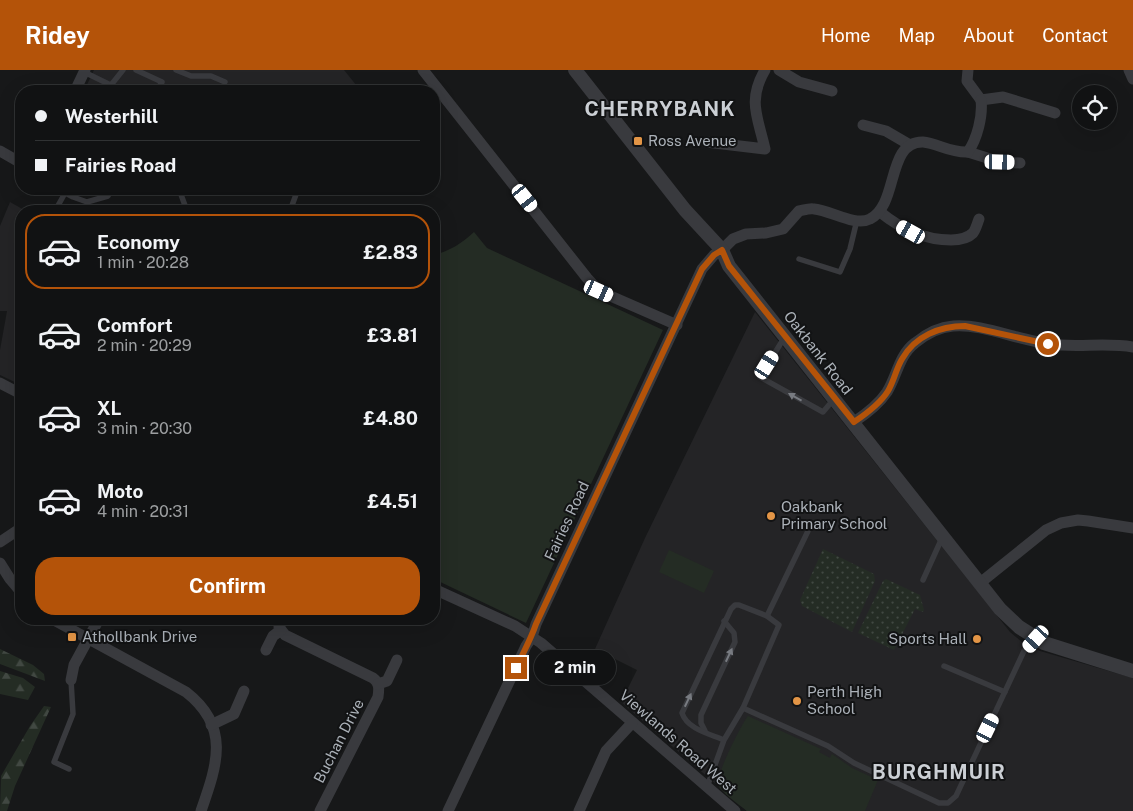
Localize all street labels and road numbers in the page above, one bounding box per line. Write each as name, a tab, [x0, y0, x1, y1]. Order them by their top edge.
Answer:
street label: Oakbank Road	[781, 308, 856, 398]
street label: Fairies Road	[541, 478, 592, 563]
street label: Viewlands Road West	[616, 686, 740, 797]
street label: Buchan Drive	[310, 696, 367, 786]

